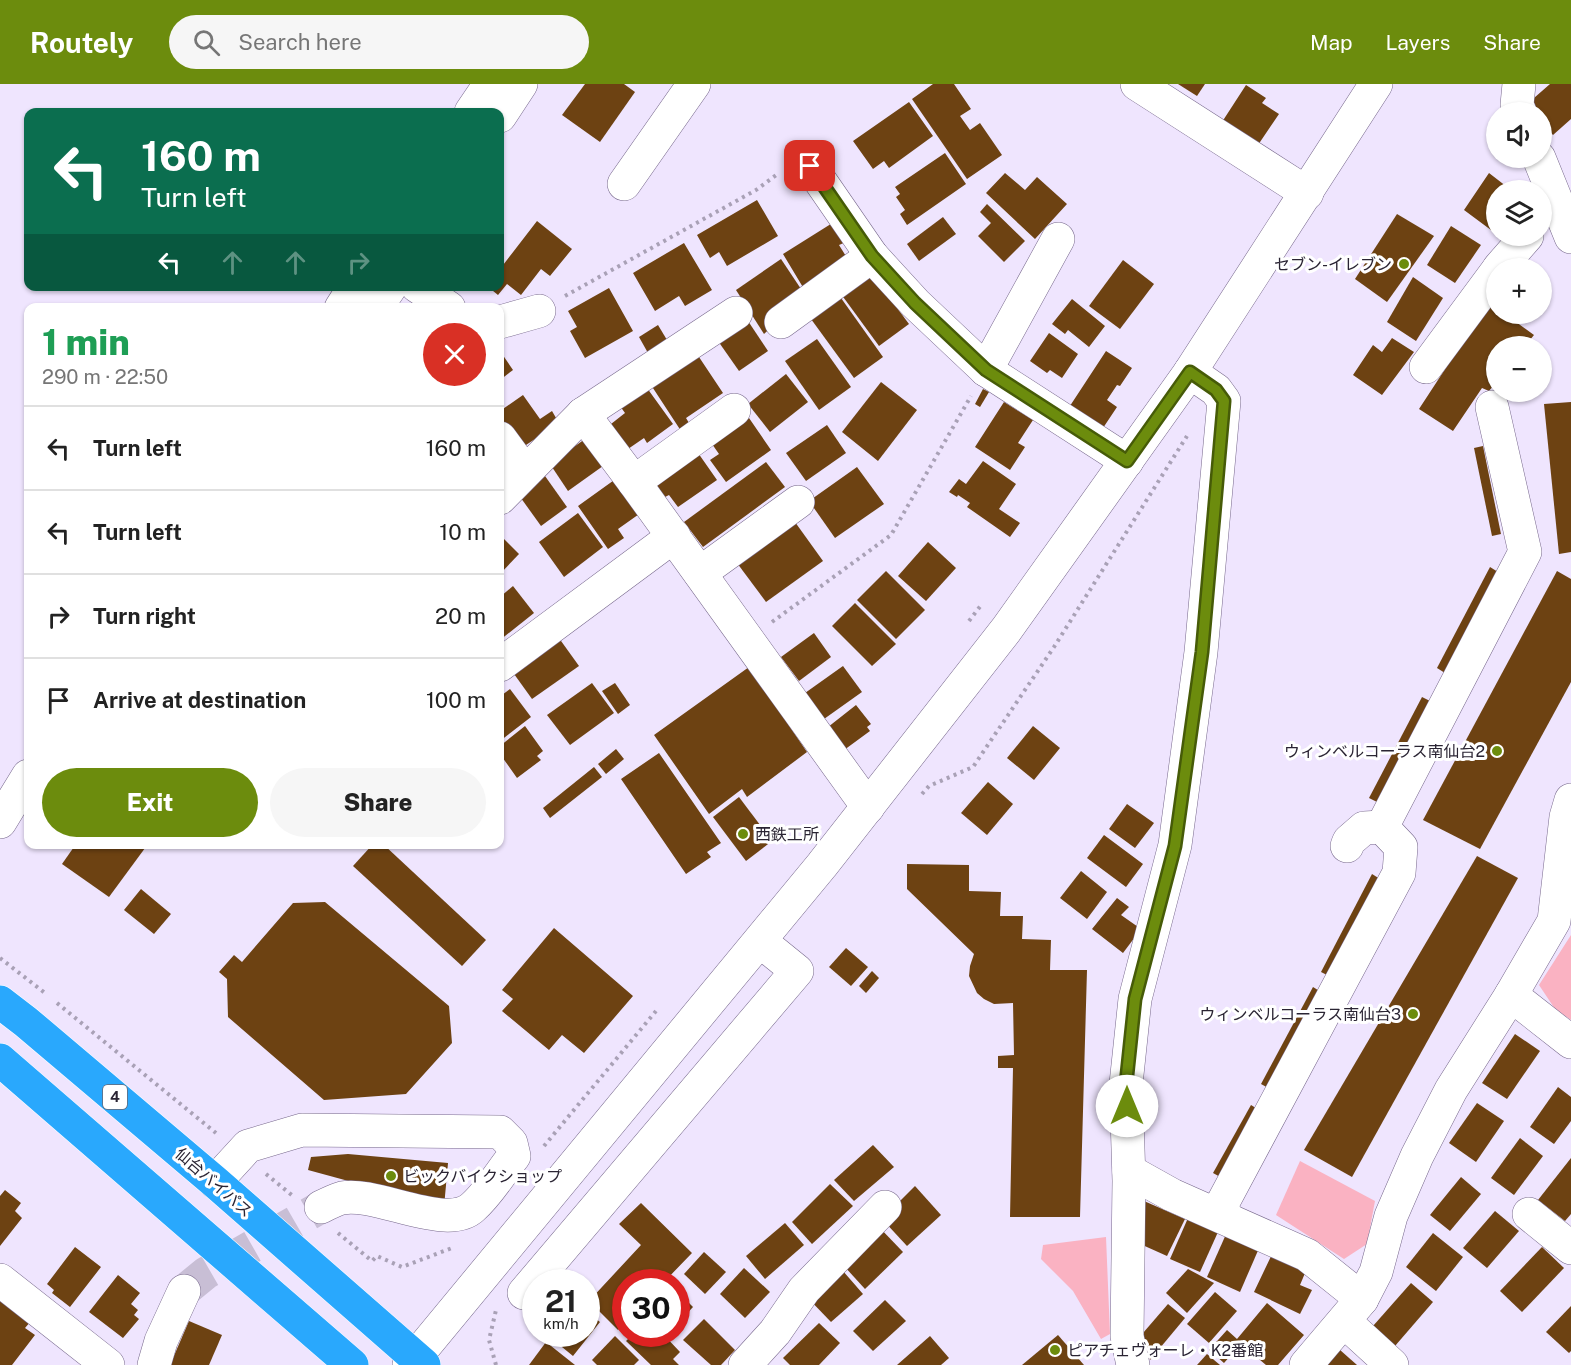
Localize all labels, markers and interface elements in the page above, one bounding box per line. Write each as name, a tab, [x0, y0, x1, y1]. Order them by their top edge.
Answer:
search box	[169, 15, 589, 69]
text: Routely	[30, 26, 133, 59]
icon: search	[190, 26, 223, 59]
text: Search here	[238, 29, 362, 55]
text: Map	[1310, 30, 1353, 55]
text: Layers	[1386, 30, 1450, 55]
text: Share	[1483, 30, 1541, 55]
map controls	[1486, 102, 1552, 402]
button: sound	[1486, 102, 1552, 168]
text: 160 m	[141, 131, 261, 180]
icon: left	[42, 132, 120, 210]
pin	[784, 140, 835, 191]
icon: arrive	[793, 149, 826, 182]
button: layers	[1486, 180, 1552, 246]
text: Turn left	[141, 181, 247, 213]
icon: left	[153, 246, 186, 279]
icon: ahead	[216, 246, 249, 279]
icon: ahead	[279, 246, 312, 279]
icon: right	[342, 246, 375, 279]
place label: セブン-イレブン	[1274, 255, 1392, 274]
marker: セブン-イレブン	[1397, 257, 1411, 271]
button: +	[1486, 258, 1552, 324]
text: 1 min	[42, 321, 130, 363]
button: close	[423, 323, 486, 386]
button: −	[1486, 336, 1552, 402]
text: 290 m · 22:50	[42, 365, 168, 389]
icon: left	[42, 432, 75, 465]
text: Turn left	[93, 435, 182, 461]
text: 160 m	[426, 435, 486, 461]
icon: left	[42, 516, 75, 549]
text: Turn left	[93, 519, 182, 545]
text: 10 m	[439, 519, 486, 545]
icon: right	[42, 600, 75, 633]
text: Turn right	[93, 603, 196, 629]
text: 20 m	[435, 603, 486, 629]
icon: arrive	[42, 684, 75, 717]
text: Arrive at destination	[93, 687, 306, 713]
text: 100 m	[426, 687, 486, 713]
place label: ウィンベルコーラス南仙台2	[1284, 742, 1485, 761]
marker: ウィンベルコーラス南仙台2	[1490, 744, 1504, 758]
button: Exit	[42, 768, 258, 837]
button: Share	[270, 768, 486, 837]
place label: 西鉄工所	[755, 825, 819, 844]
marker: 西鉄工所	[736, 827, 750, 841]
place label: ウィンベルコーラス南仙台3	[1200, 1005, 1401, 1024]
marker: ウィンベルコーラス南仙台3	[1406, 1007, 1420, 1021]
position arrow	[1095, 1074, 1159, 1138]
road number: 4	[103, 1085, 127, 1109]
street label: 仙台バイパス	[171, 1144, 256, 1221]
place label: ビックバイクショップ	[403, 1167, 562, 1186]
marker: ビックバイクショップ	[384, 1169, 398, 1183]
speed limit sign: 30	[612, 1269, 690, 1347]
text: 21	[545, 1283, 577, 1319]
text: km/h	[543, 1315, 579, 1332]
place label: ピアチェヴォーレ・K2番館	[1067, 1341, 1263, 1360]
marker: ピアチェヴォーレ・K2番館	[1048, 1343, 1062, 1357]

